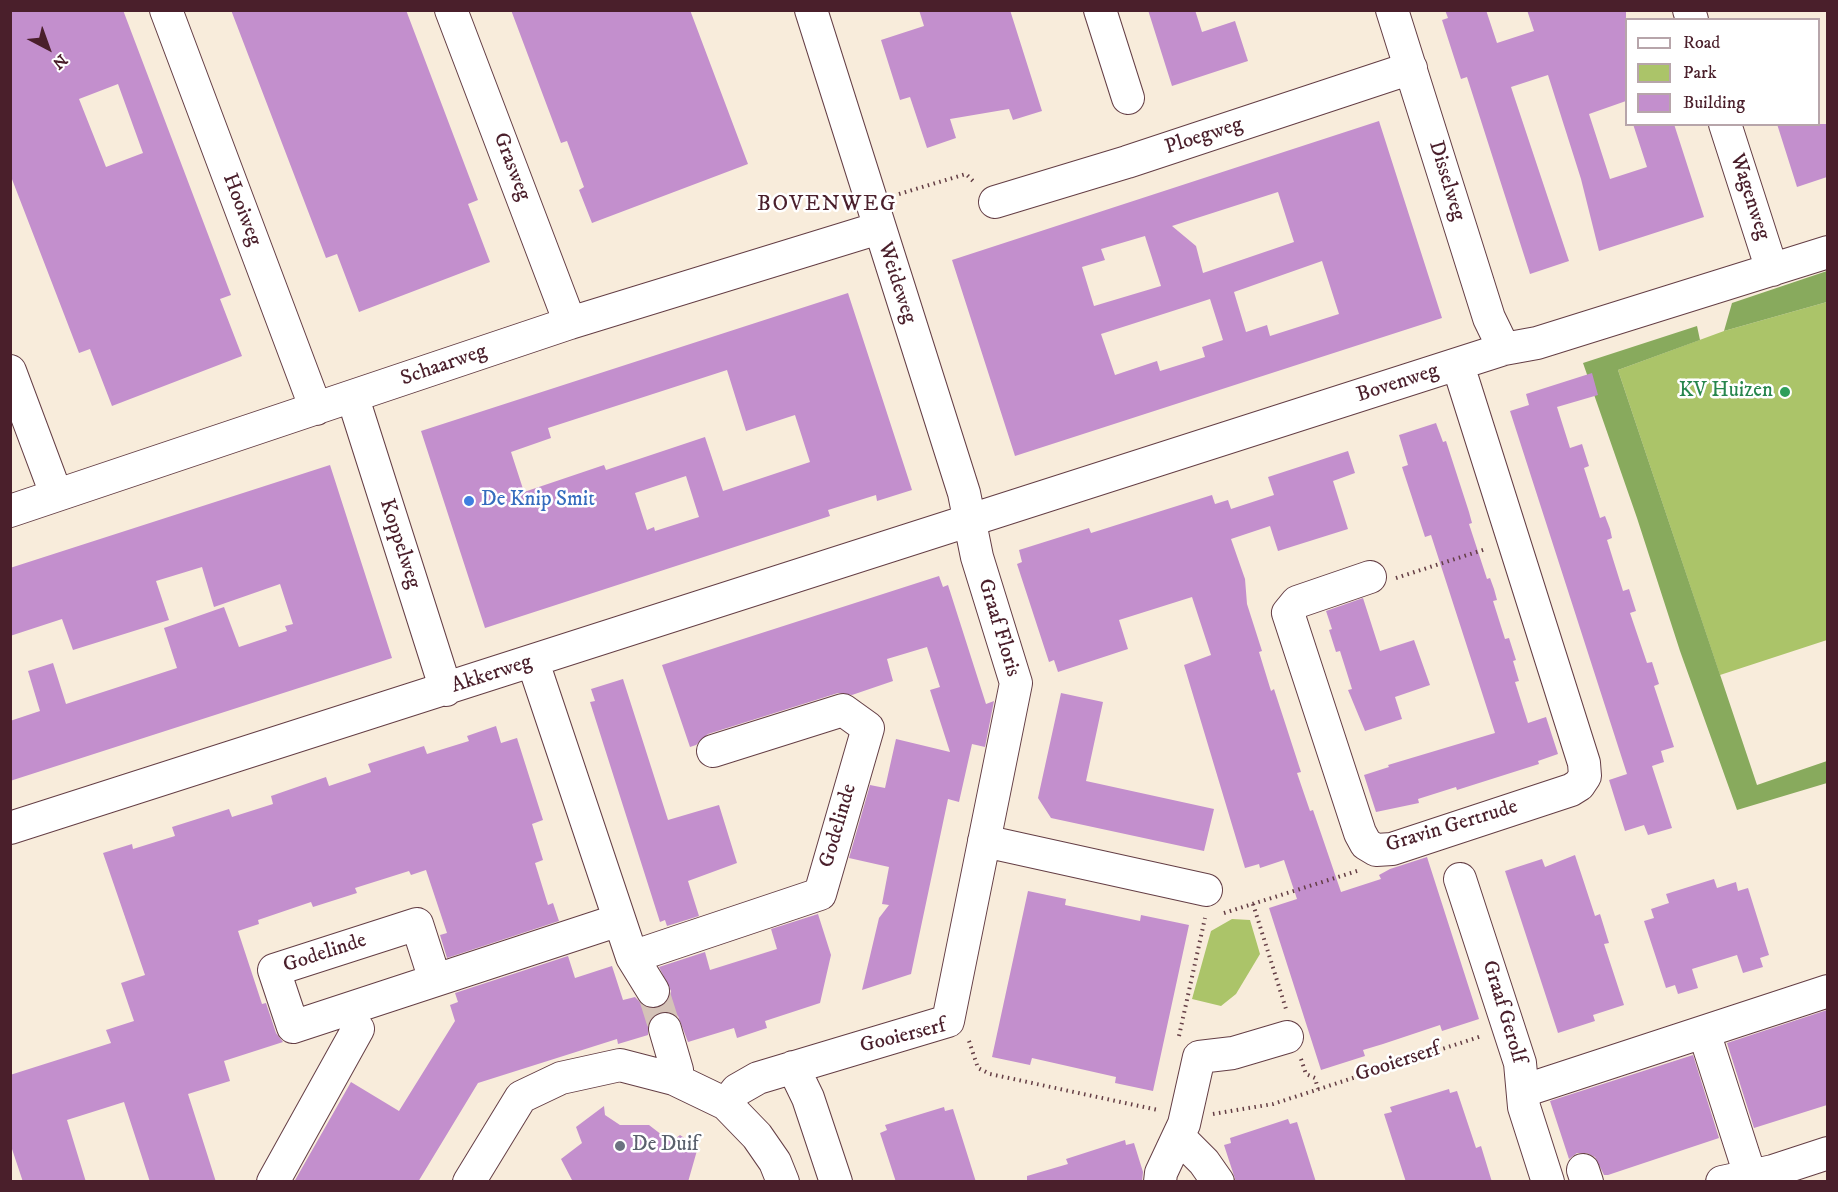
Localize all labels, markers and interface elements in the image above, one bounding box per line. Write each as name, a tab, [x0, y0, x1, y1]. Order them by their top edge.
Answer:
north arrow	[18, 18, 78, 78]
legend	[1625, 18, 1820, 126]
text: Road	[1683, 32, 1720, 54]
text: N	[48, 50, 71, 73]
text: Park	[1683, 62, 1717, 84]
text: Building	[1683, 92, 1745, 114]
street label: Ploegweg	[1162, 113, 1246, 161]
street label: Grasweg	[487, 129, 535, 205]
street label: Disselweg	[1422, 138, 1470, 224]
street label: Wagenweg	[1723, 151, 1775, 243]
street label: Hooiweg	[216, 170, 266, 250]
district label: BOVENWEG	[757, 192, 897, 218]
street label: Weideweg	[871, 239, 921, 327]
street label: Schaarweg	[398, 340, 490, 392]
street label: Bovenweg	[1354, 359, 1442, 409]
place label: KV Huizen	[1679, 379, 1773, 405]
marker: KV Huizen	[1778, 385, 1792, 399]
place label: De Knip Smit	[481, 488, 595, 514]
marker: De Knip Smit	[462, 494, 476, 508]
street label: Koppelweg	[373, 496, 425, 592]
street label: Graaf Floris	[971, 576, 1025, 680]
street label: Akkerweg	[449, 650, 535, 700]
street label: Godelinde	[815, 781, 863, 871]
street label: Gravin Gertrude	[1383, 795, 1521, 859]
street label: Godelinde	[280, 929, 370, 979]
street label: Graaf Gerolf	[1475, 958, 1531, 1066]
street label: Gooierserf	[858, 1014, 948, 1060]
street label: Gooierserf	[1353, 1038, 1443, 1088]
place label: De Duif	[632, 1133, 699, 1159]
marker: De Duif	[613, 1139, 627, 1153]

